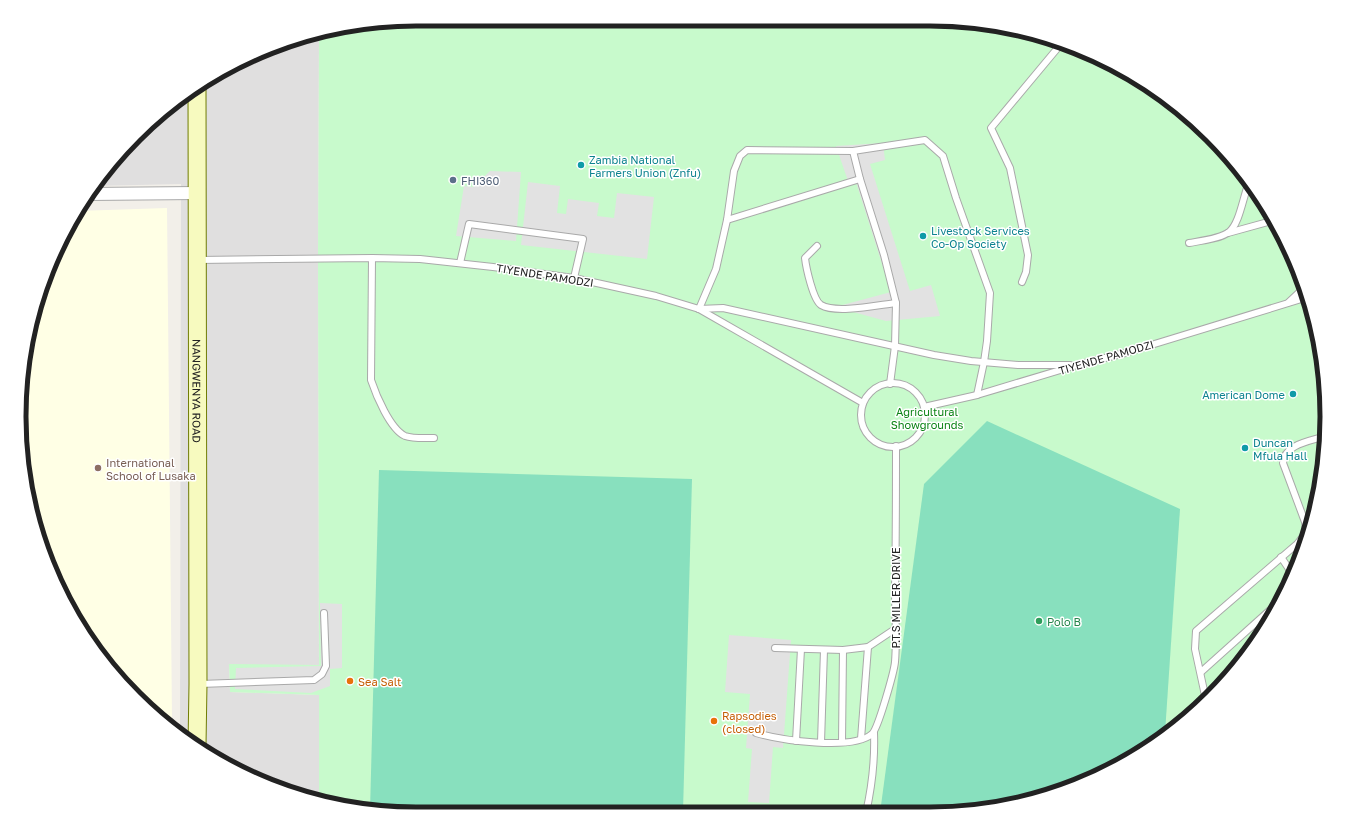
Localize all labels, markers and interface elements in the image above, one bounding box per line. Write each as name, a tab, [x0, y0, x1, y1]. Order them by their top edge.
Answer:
place label: Zambia National Farmers Union (Znfu)	[589, 153, 701, 179]
marker: Zambia National Farmers Union (Znfu)	[576, 160, 586, 170]
place label: FHI360	[461, 174, 499, 187]
marker: FHI360	[448, 175, 458, 185]
place label: Livestock Services Co-Op Society	[931, 224, 1030, 250]
marker: Livestock Services Co-Op Society	[918, 231, 928, 241]
street label: TIYENDE PAMODZI	[495, 261, 595, 289]
street label: TIYENDE PAMODZI	[1057, 337, 1155, 377]
street label: NANGWENYA ROAD	[191, 339, 204, 443]
place label: American Dome	[1202, 388, 1285, 401]
marker: American Dome	[1288, 389, 1298, 399]
park label: Agricultural Showgrounds	[891, 405, 963, 431]
place label: Duncan Mfula Hall	[1253, 436, 1308, 462]
marker: Duncan Mfula Hall	[1240, 443, 1250, 453]
place label: International School of Lusaka	[106, 456, 196, 482]
marker: International School of Lusaka	[93, 463, 103, 473]
street label: P.T.S MILLER DRIVE	[889, 547, 902, 649]
place label: Polo B	[1047, 615, 1081, 628]
marker: Polo B	[1034, 616, 1044, 626]
place label: Sea Salt	[358, 675, 401, 688]
marker: Sea Salt	[345, 676, 355, 686]
place label: Rapsodies (closed)	[722, 709, 777, 735]
marker: Rapsodies (closed)	[709, 716, 719, 726]

